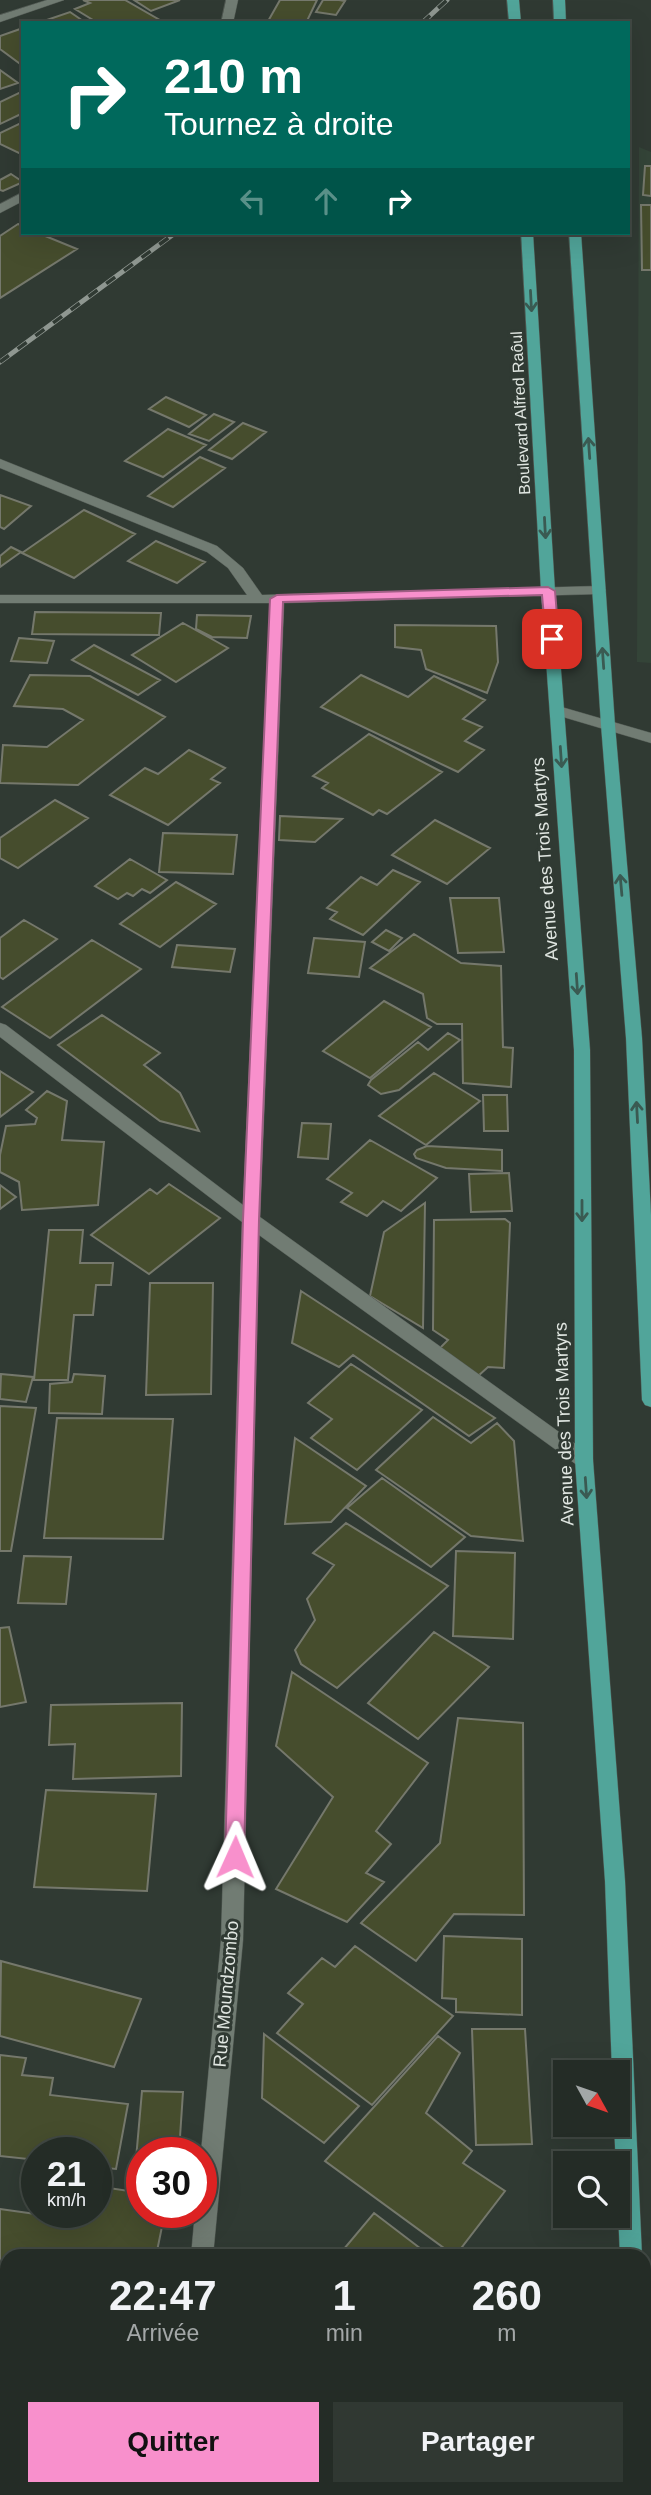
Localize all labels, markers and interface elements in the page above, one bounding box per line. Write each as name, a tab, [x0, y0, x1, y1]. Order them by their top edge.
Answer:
icon: right	[49, 49, 140, 140]
text: 210 m	[164, 49, 303, 103]
text: Tournez à droite	[164, 106, 393, 142]
icon: left	[234, 182, 272, 220]
icon: ahead	[307, 182, 345, 220]
icon: right	[380, 182, 418, 220]
one-way arrow	[525, 289, 538, 312]
street label: Boulevard Alfred Raôul	[508, 331, 533, 495]
one-way arrow	[582, 438, 595, 460]
one-way arrow	[538, 516, 551, 539]
pin	[522, 609, 582, 669]
icon: arrive	[533, 620, 571, 658]
one-way arrow	[597, 647, 610, 670]
one-way arrow	[555, 745, 568, 768]
street label: Avenue des Trois Martyrs	[528, 757, 562, 961]
one-way arrow	[614, 874, 627, 897]
one-way arrow	[571, 972, 584, 995]
one-way arrow	[631, 1101, 644, 1124]
one-way arrow	[576, 1200, 589, 1223]
street label: Avenue des Trois Martyrs	[550, 1322, 578, 1526]
one-way arrow	[580, 1476, 593, 1498]
position arrow	[198, 1820, 272, 1894]
street label: Rue Moundzombo	[210, 1920, 242, 2068]
north arrow	[553, 2060, 630, 2137]
map controls	[553, 2060, 630, 2228]
speed limit sign: 30	[126, 2137, 217, 2228]
button: search	[553, 2151, 630, 2228]
text: 21	[47, 2154, 86, 2193]
text: km/h	[47, 2190, 86, 2210]
text: 22:47	[109, 2272, 217, 2319]
text: 1	[332, 2272, 356, 2319]
text: 260	[472, 2272, 542, 2319]
text: Arrivée	[126, 2320, 199, 2346]
text: min	[326, 2320, 363, 2346]
text: m	[497, 2320, 516, 2346]
button: Quitter	[28, 2402, 319, 2482]
button: Partager	[333, 2402, 623, 2482]

